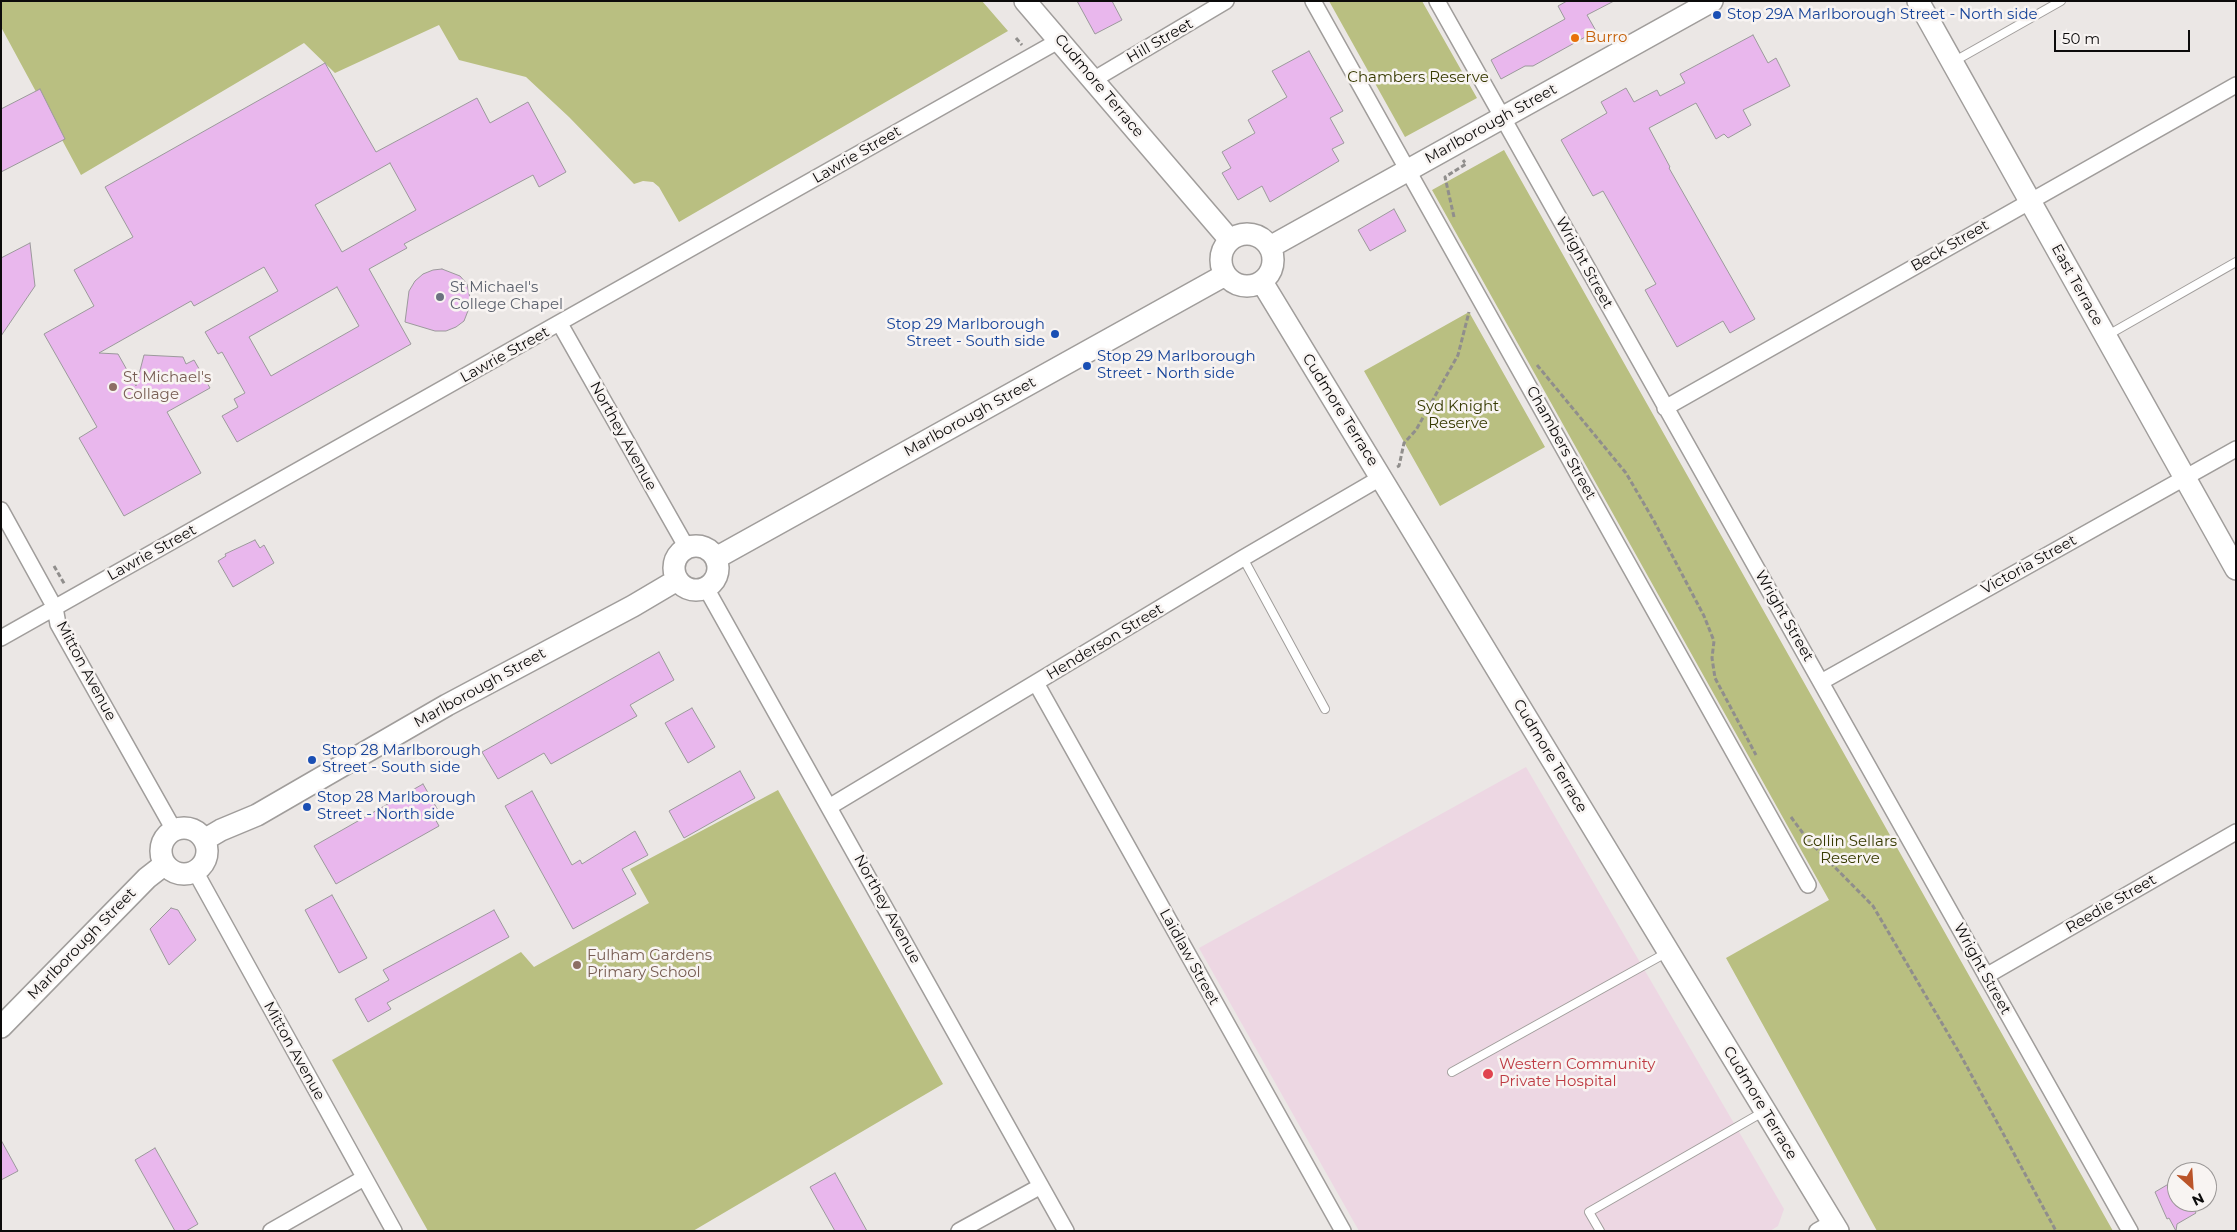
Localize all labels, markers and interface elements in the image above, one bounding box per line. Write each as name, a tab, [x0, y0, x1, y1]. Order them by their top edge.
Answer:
place label: Stop 29A Marlborough Street - North side	[1727, 6, 2038, 24]
marker: Stop 29A Marlborough Street - North side	[1711, 9, 1723, 21]
street label: Hill Street	[1124, 15, 1196, 67]
scale bar	[2057, 20, 2193, 52]
place label: Burro	[1585, 29, 1628, 47]
text: 50 m	[2062, 29, 2100, 48]
street label: Cudmore Terrace	[1051, 31, 1147, 141]
marker: Burro	[1569, 32, 1581, 44]
park label: Chambers Reserve	[1347, 69, 1489, 87]
street label: Marlborough Street	[1422, 80, 1560, 168]
street label: Lawrie Street	[810, 122, 904, 188]
street label: Wright Street	[1551, 214, 1617, 312]
street label: Beck Street	[1908, 216, 1992, 276]
street label: East Terrace	[2047, 241, 2107, 329]
place label: St Michael's College Chapel	[450, 279, 563, 314]
marker: St Michael's College Chapel	[434, 291, 446, 303]
place label: Stop 29 Marlborough Street - South side	[886, 316, 1045, 351]
street label: Lawrie Street	[457, 323, 553, 387]
marker: Stop 29 Marlborough Street - South side	[1049, 328, 1061, 340]
place label: Stop 29 Marlborough Street - North side	[1097, 348, 1256, 383]
street label: Cudmore Terrace	[1298, 350, 1382, 470]
marker: Stop 29 Marlborough Street - North side	[1081, 360, 1093, 372]
place label: St Michael's Collage	[123, 369, 211, 404]
street label: Marlborough Street	[901, 373, 1039, 461]
street label: Northey Avenue	[586, 378, 660, 494]
marker: St Michael's Collage	[107, 381, 119, 393]
street label: Chambers Street	[1522, 383, 1600, 503]
park label: Syd Knight Reserve	[1417, 398, 1499, 433]
street label: Lawrie Street	[104, 521, 200, 585]
street label: Victoria Street	[1978, 531, 2080, 599]
street label: Wright Street	[1751, 567, 1817, 665]
street label: Henderson Street	[1043, 600, 1167, 684]
street label: Mitton Avenue	[52, 618, 120, 724]
street label: Marlborough Street	[411, 644, 549, 732]
street label: Cudmore Terrace	[1509, 696, 1591, 816]
place label: Stop 28 Marlborough Street - South side	[322, 742, 481, 777]
marker: Stop 28 Marlborough Street - South side	[306, 754, 318, 766]
place label: Stop 28 Marlborough Street - North side	[317, 789, 476, 824]
marker: Stop 28 Marlborough Street - North side	[301, 801, 313, 813]
park label: Collin Sellars Reserve	[1803, 833, 1897, 868]
street label: Northey Avenue	[850, 851, 924, 967]
street label: Reedie Street	[2063, 871, 2159, 937]
street label: Marlborough Street	[24, 885, 140, 1003]
street label: Laidlaw Street	[1155, 906, 1223, 1008]
street label: Wright Street	[1949, 920, 2015, 1018]
place label: Fulham Gardens Primary School	[587, 947, 712, 982]
marker: Fulham Gardens Primary School	[571, 959, 583, 971]
street label: Mitton Avenue	[259, 999, 329, 1103]
street label: Cudmore Terrace	[1719, 1043, 1801, 1163]
place label: Western Community Private Hospital	[1499, 1056, 1655, 1091]
marker: Western Community Private Hospital	[1481, 1067, 1495, 1081]
north arrow	[2167, 1162, 2217, 1212]
text: N	[2189, 1189, 2207, 1210]

